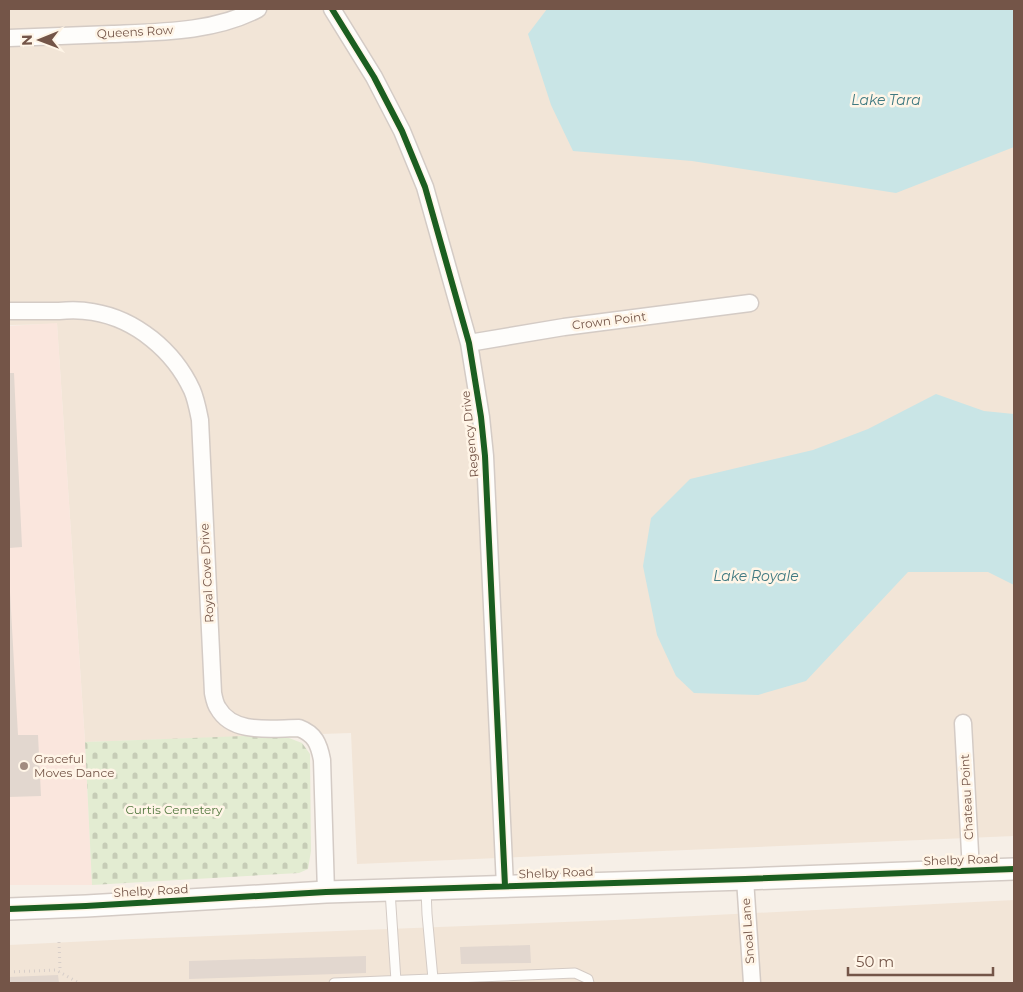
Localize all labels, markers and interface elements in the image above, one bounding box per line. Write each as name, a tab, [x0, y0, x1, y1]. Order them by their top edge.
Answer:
north arrow	[15, 15, 65, 65]
street label: Queens Row	[96, 22, 174, 41]
text: N	[18, 34, 36, 46]
water label: Lake Tara	[851, 91, 921, 109]
street label: Crown Point	[571, 309, 647, 332]
street label: Regency Drive	[457, 390, 482, 478]
street label: Royal Cove Drive	[196, 523, 217, 623]
water label: Lake Royale	[713, 567, 799, 585]
place label: Graceful Moves Dance	[34, 751, 114, 780]
street label: Chateau Point	[957, 754, 976, 840]
marker: Graceful Moves Dance	[18, 760, 30, 772]
park label: Curtis Cemetery	[125, 802, 223, 817]
street label: Shelby Road	[923, 851, 999, 868]
street label: Shelby Road	[518, 864, 594, 881]
street label: Shelby Road	[113, 881, 189, 900]
street label: Snoal Lane	[738, 898, 757, 964]
scale bar	[848, 944, 993, 976]
text: 50 m	[856, 952, 894, 971]

